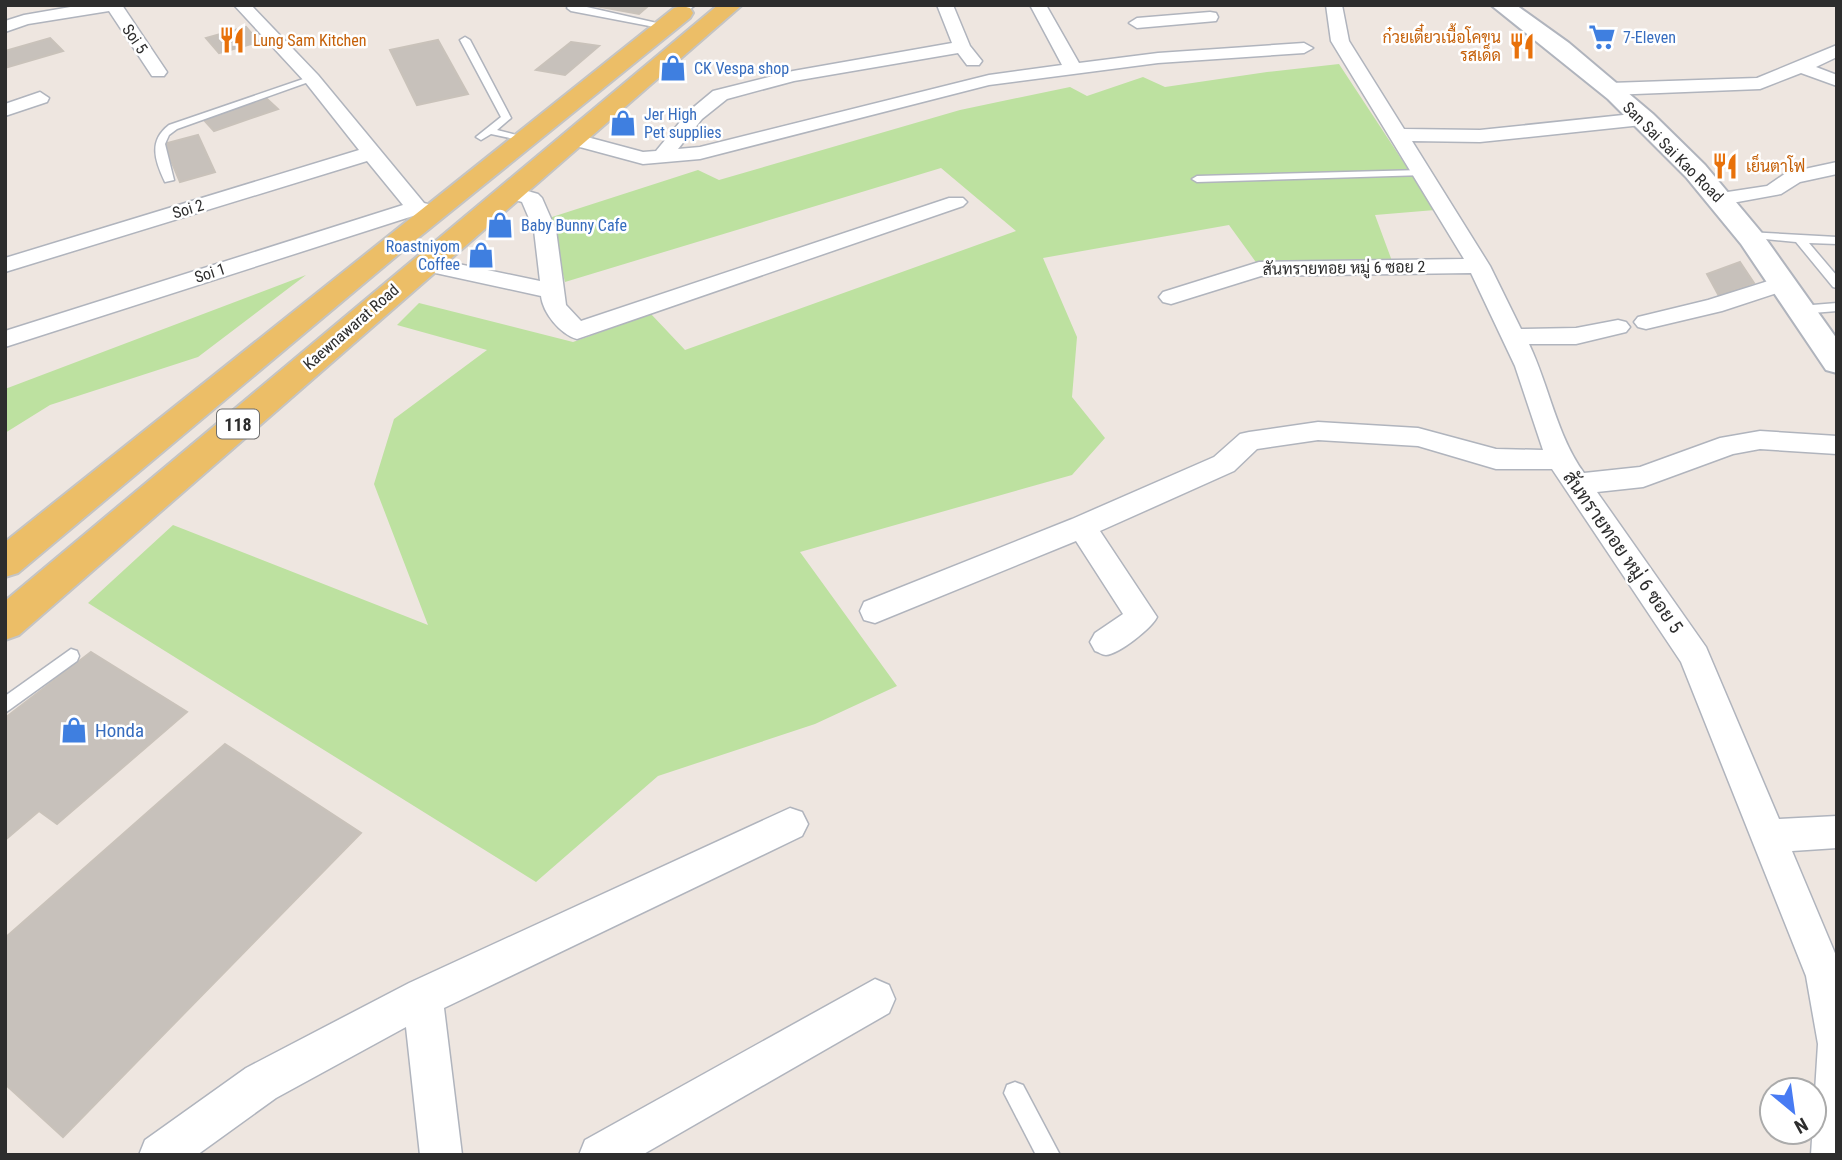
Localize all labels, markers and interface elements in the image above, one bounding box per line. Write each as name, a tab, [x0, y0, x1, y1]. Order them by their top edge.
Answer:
street label: Soi 5	[118, 21, 152, 57]
supermarket icon: 7-Eleven	[1587, 22, 1617, 52]
place label: ก๋วยเตี๋ยวเนื้อโคขุน รสเด็ด	[1382, 23, 1501, 65]
restaurant icon: Lung Sam Kitchen	[217, 25, 247, 55]
place label: 7-Eleven	[1623, 28, 1676, 47]
place label: Lung Sam Kitchen	[253, 31, 367, 50]
restaurant icon: ก๋วยเตี๋ยวเนื้อโคขุน รสเด็ด	[1507, 31, 1537, 61]
shop icon: CK Vespa shop	[658, 53, 688, 83]
place label: CK Vespa shop	[694, 59, 789, 78]
street label: San Sai Sai Kao Road	[1619, 98, 1727, 206]
place label: Jer High Pet supplies	[644, 105, 722, 142]
shop icon: Jer High Pet supplies	[608, 108, 638, 138]
restaurant icon: เย็นตาโฟ	[1710, 151, 1740, 181]
place label: เย็นตาโฟ	[1746, 153, 1805, 176]
street label: Soi 2	[170, 195, 206, 223]
shop icon: Baby Bunny Cafe	[485, 210, 515, 240]
place label: Baby Bunny Cafe	[521, 216, 627, 235]
place label: Roastniyom Coffee	[386, 237, 460, 274]
shop icon: Roastniyom Coffee	[466, 240, 496, 270]
street label: สันทรายทอย หมู่ 6 ซอย 2	[1263, 256, 1426, 281]
street label: Soi 1	[192, 259, 228, 287]
street label: Kaewnawarat Road	[299, 280, 403, 374]
road number: 118	[217, 410, 259, 438]
street label: สันทรายทอย หมู่ 6 ซอย 5	[1557, 466, 1688, 639]
shop icon: Honda	[59, 715, 89, 745]
place label: Honda	[95, 719, 144, 742]
north arrow	[1758, 1076, 1828, 1146]
text: N	[1790, 1113, 1812, 1138]

